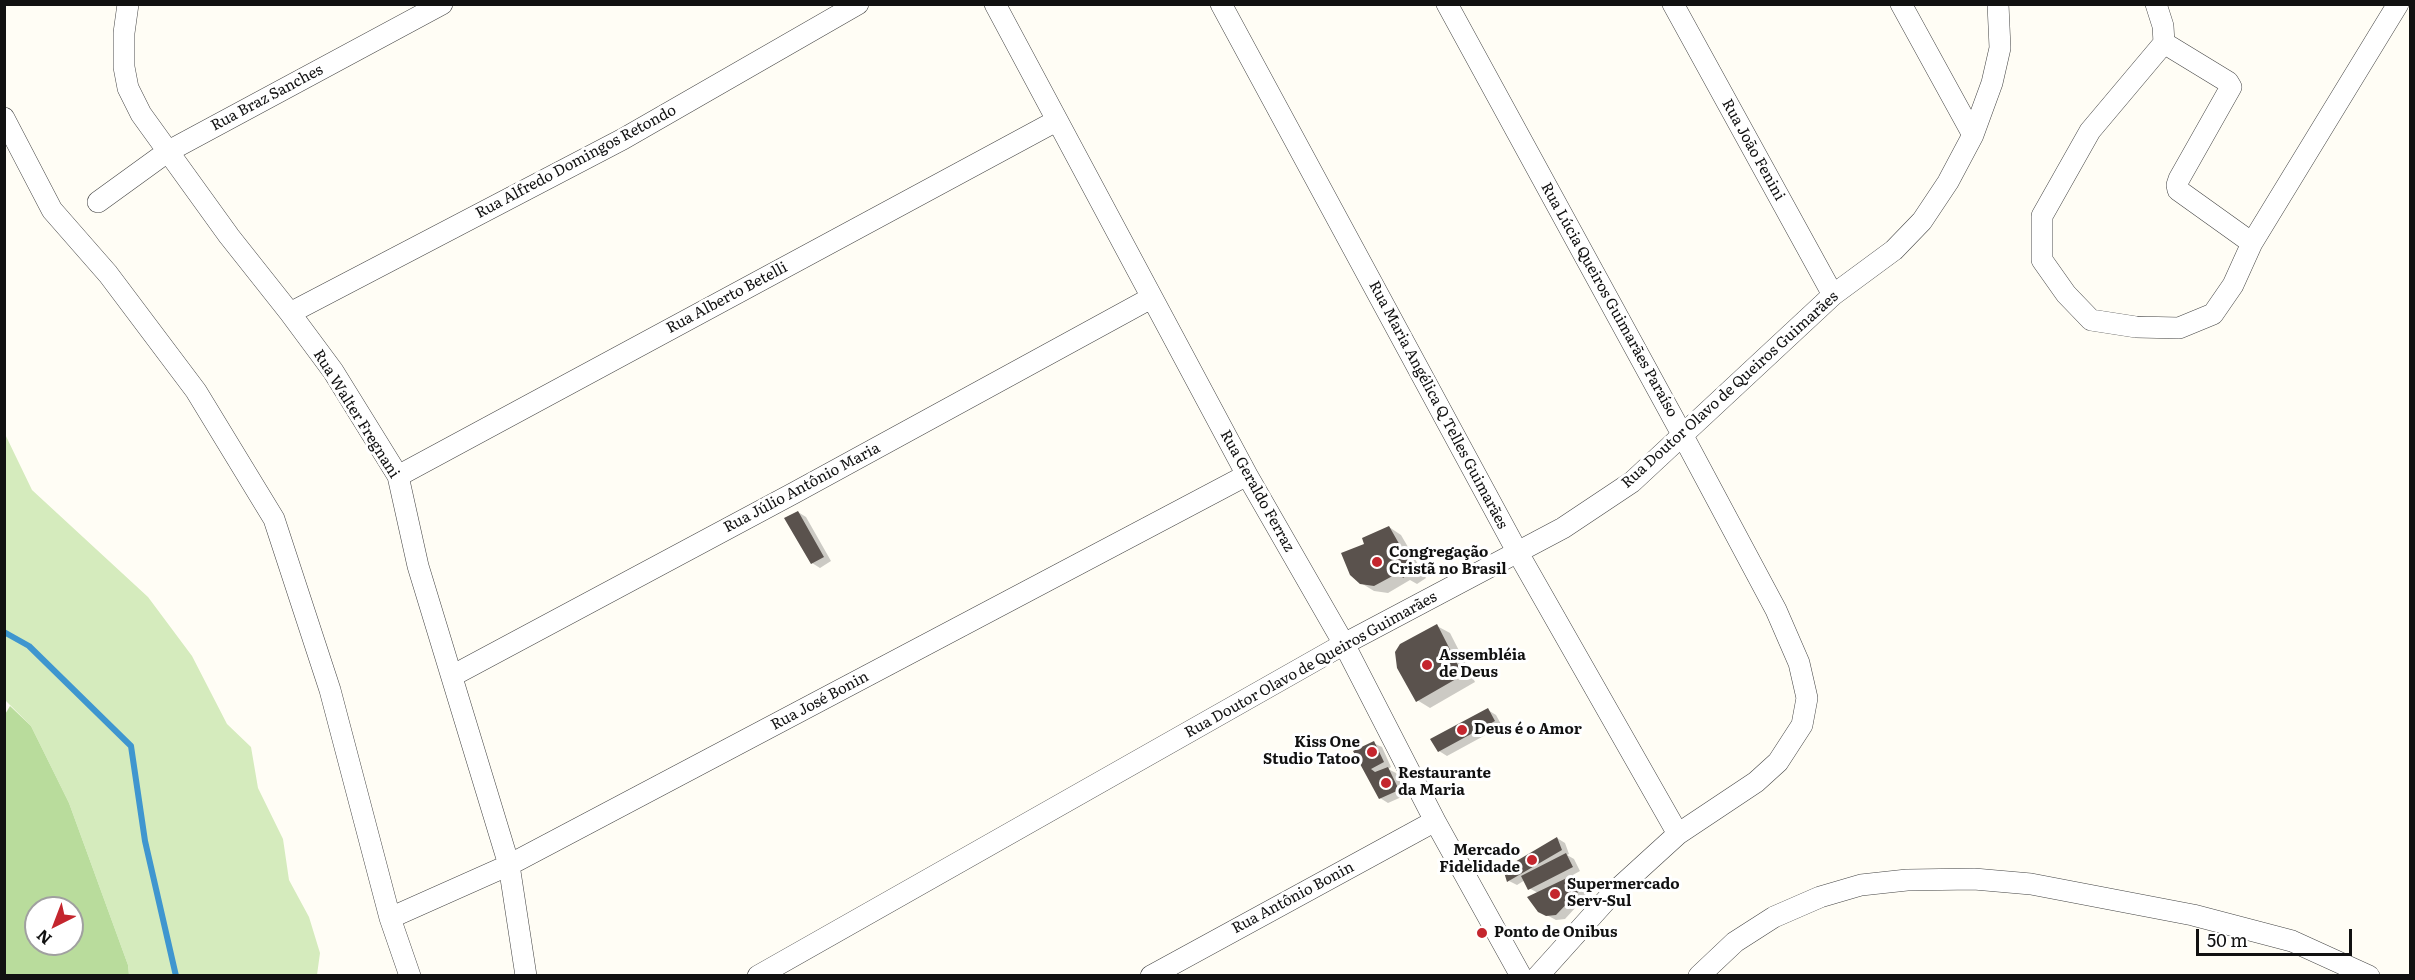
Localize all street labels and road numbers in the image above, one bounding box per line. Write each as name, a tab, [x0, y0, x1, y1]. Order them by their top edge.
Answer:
street label: Rua Braz Sanches	[208, 61, 326, 135]
street label: Rua João Fenini	[1718, 96, 1788, 204]
street label: Rua Alfredo Domingos Retondo	[473, 101, 679, 223]
street label: Rua Lúcia Queiros Guimarães Paraíso	[1537, 180, 1681, 420]
street label: Rua Alberto Betelli	[663, 258, 791, 338]
street label: Rua Maria Angélica Q Telles Guimarães	[1365, 278, 1511, 532]
street label: Rua Doutor Olavo de Queiros Guimarães	[1618, 288, 1842, 492]
street label: Rua Walter Fregnani	[309, 346, 403, 482]
street label: Rua Geraldo Ferraz	[1216, 427, 1298, 555]
street label: Rua Júlio Antônio Maria	[721, 439, 883, 537]
street label: Rua Doutor Olavo de Queiros Guimarães	[1182, 588, 1440, 742]
street label: Rua José Bonin	[768, 668, 872, 734]
street label: Rua Antônio Bonin	[1229, 858, 1357, 938]

